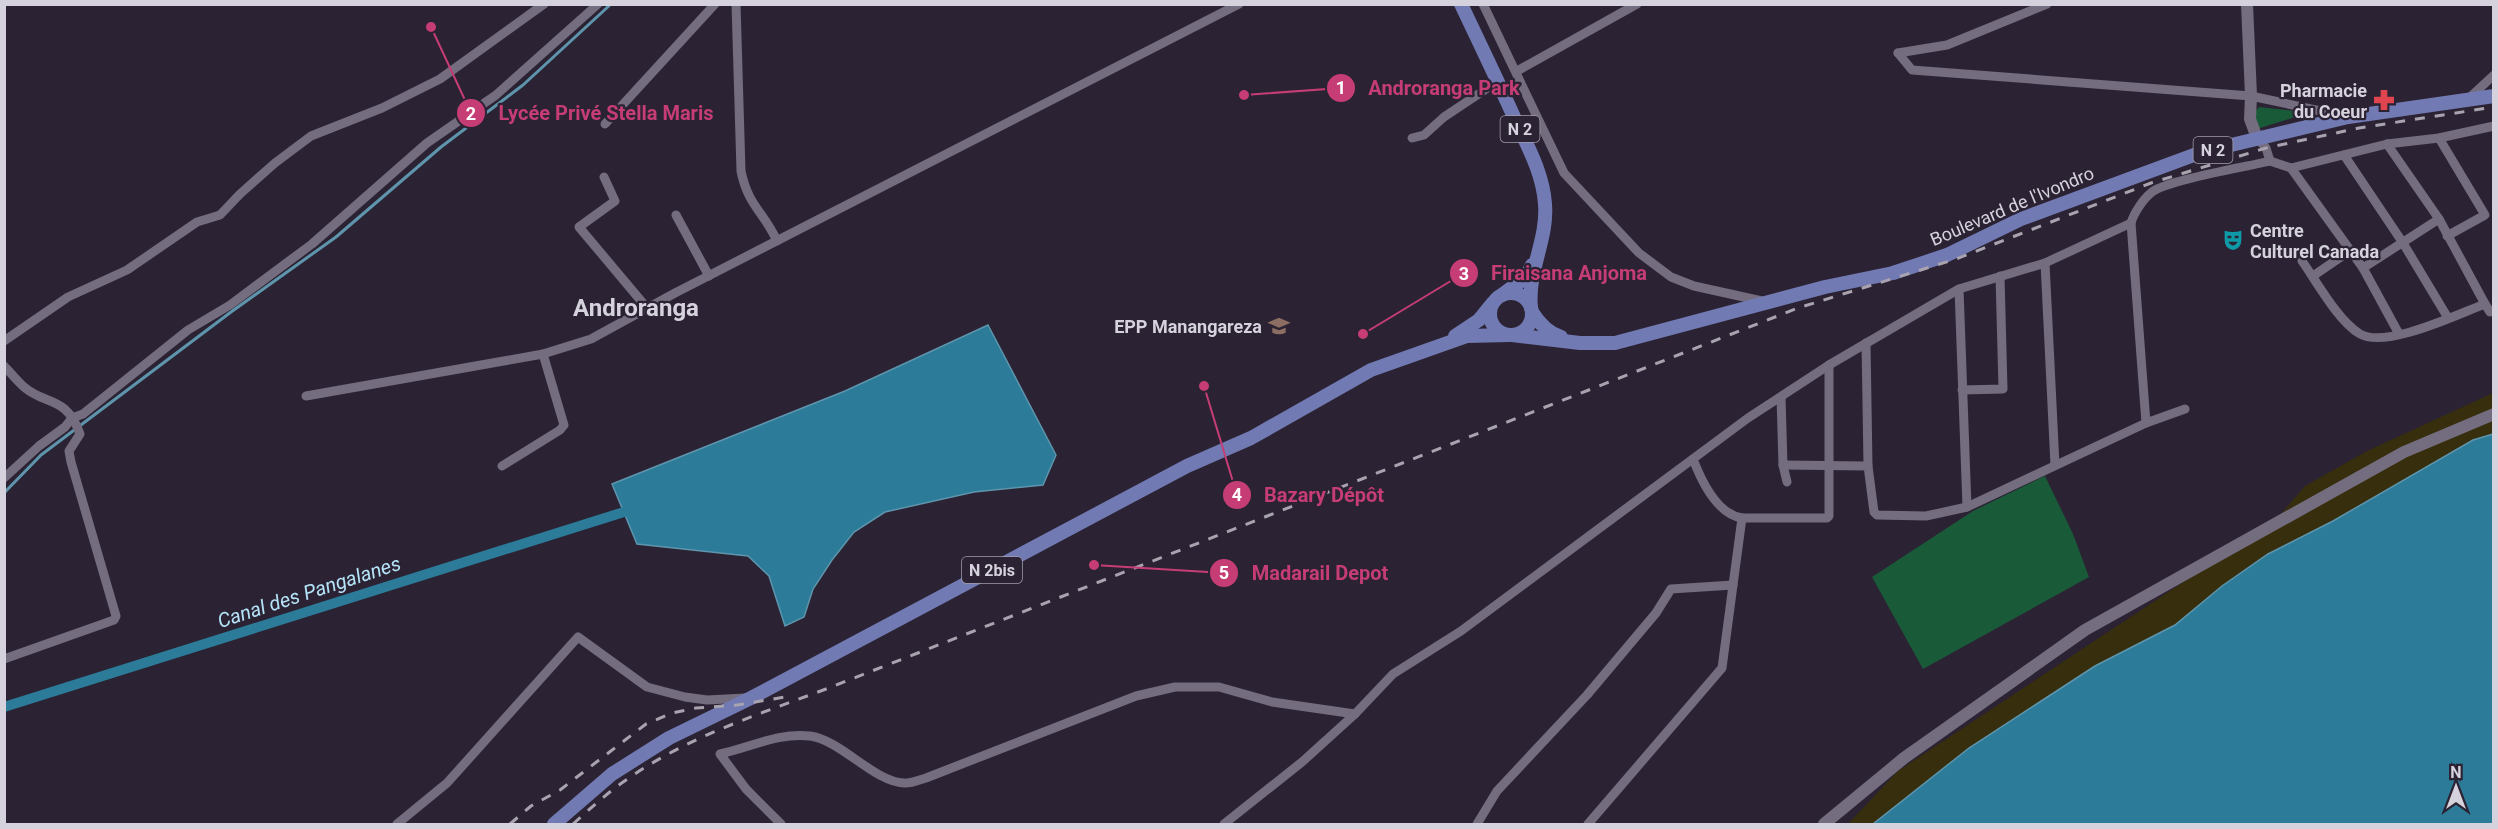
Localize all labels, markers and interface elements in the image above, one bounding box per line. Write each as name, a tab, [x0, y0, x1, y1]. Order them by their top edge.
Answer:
callout: Androranga Park	[1326, 69, 1532, 107]
text: Androranga Park	[1368, 76, 1520, 100]
text: 1	[1336, 77, 1346, 98]
place label: Pharmacie du Coeur	[2280, 80, 2367, 122]
pharmacy icon: Pharmacie du Coeur	[2372, 88, 2396, 112]
callout: Lycée Privé Stella Maris	[456, 94, 726, 132]
text: Lycée Privé Stella Maris	[498, 101, 714, 125]
text: 2	[466, 103, 476, 124]
road number: N 2	[1500, 116, 1540, 142]
road number: N 2	[2194, 137, 2232, 163]
street label: Boulevard de l'Ivondro	[1927, 162, 2097, 250]
place label: Centre Culturel Canada	[2250, 220, 2379, 262]
theatre icon: Centre Culturel Canada	[2221, 228, 2245, 252]
callout: Firaisana Anjoma	[1449, 254, 1659, 292]
text: Firaisana Anjoma	[1491, 261, 1647, 285]
text: 3	[1459, 263, 1469, 284]
district label: Androranga	[573, 294, 699, 322]
school or university icon: EPP Manangareza	[1267, 314, 1291, 338]
place label: EPP Manangareza	[1114, 316, 1262, 337]
callout: Bazary Dépôt	[1222, 476, 1396, 514]
text: Bazary Dépôt	[1264, 483, 1384, 507]
text: 4	[1232, 484, 1242, 505]
water label: Canal des Pangalanes	[214, 551, 404, 633]
callout: Madarail Depot	[1209, 554, 1400, 592]
road number: N 2bis	[962, 557, 1022, 583]
text: Madarail Depot	[1252, 561, 1388, 585]
text: 5	[1219, 562, 1229, 583]
north arrow	[2426, 757, 2486, 817]
text: N	[2450, 763, 2462, 782]

